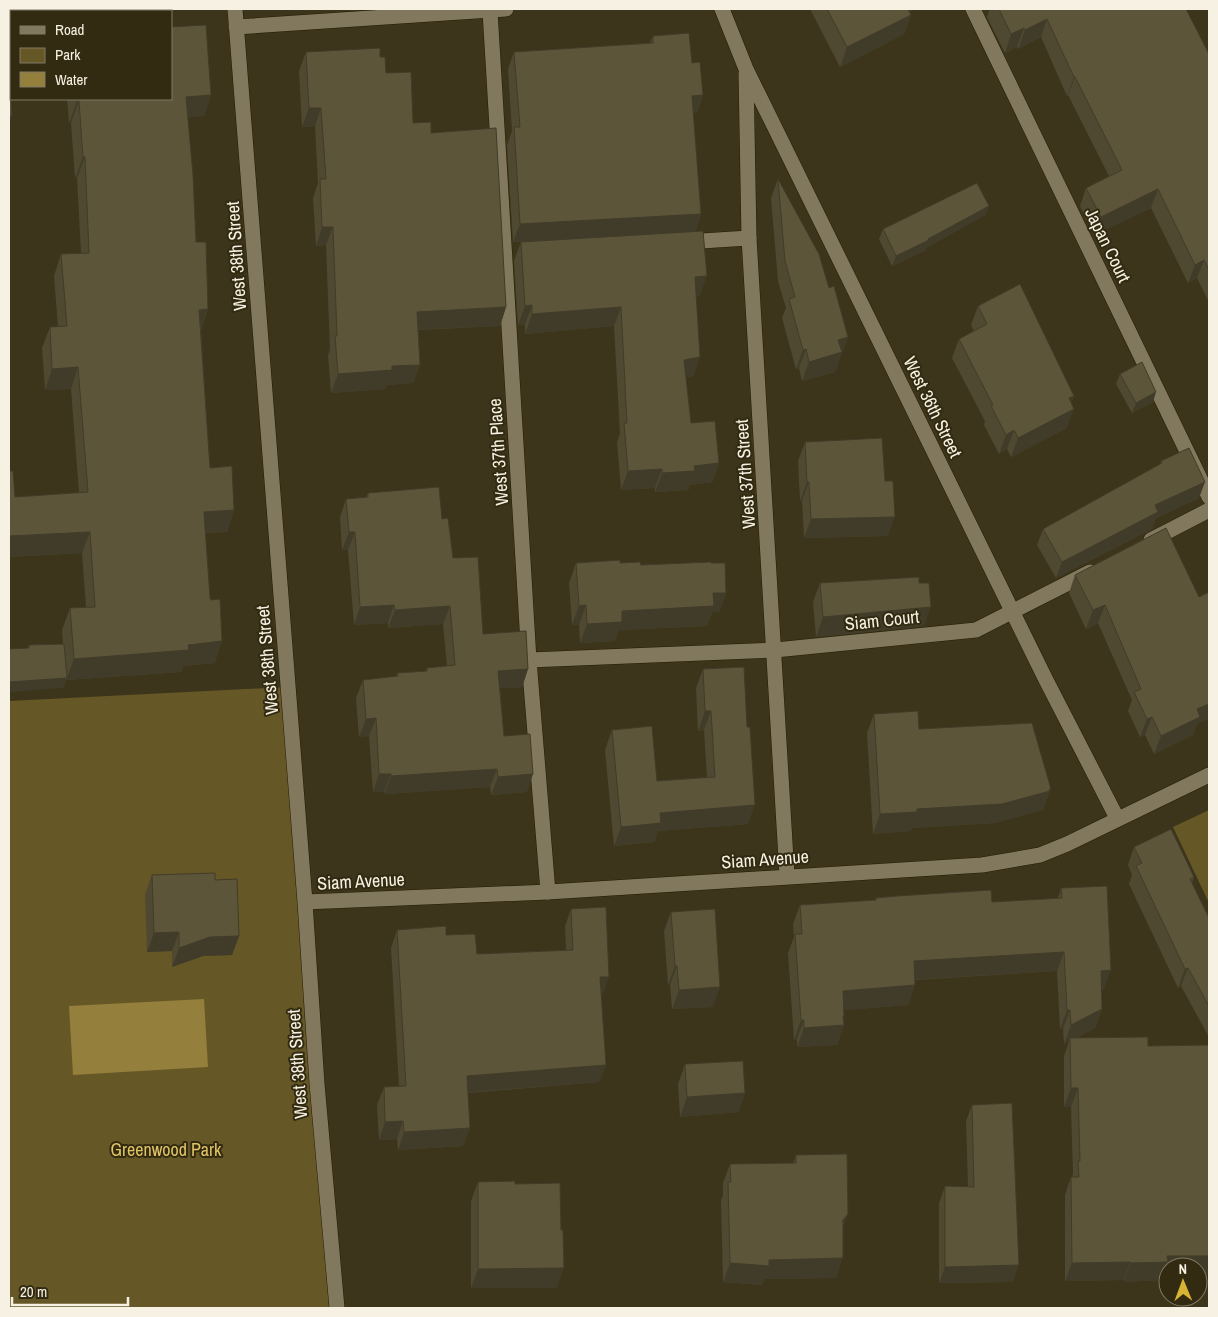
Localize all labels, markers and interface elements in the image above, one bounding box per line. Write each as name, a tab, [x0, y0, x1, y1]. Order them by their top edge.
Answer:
legend	[10, 10, 172, 100]
text: Road	[55, 19, 84, 40]
text: Park	[55, 44, 81, 65]
text: Water	[55, 69, 87, 90]
street label: West 38th Street	[220, 200, 252, 312]
street label: Japan Court	[1079, 203, 1137, 287]
street label: West 36th Street	[898, 352, 968, 462]
street label: West 37th Place	[482, 398, 514, 506]
street label: West 37th Street	[729, 418, 761, 530]
street label: West 38th Street	[250, 604, 284, 716]
street label: Siam Court	[844, 604, 920, 636]
street label: Siam Avenue	[720, 843, 810, 875]
street label: Siam Avenue	[317, 866, 405, 896]
street label: West 38th Street	[281, 1008, 313, 1120]
park label: Greenwood Park	[111, 1137, 222, 1162]
north arrow	[1158, 1257, 1208, 1307]
text: N	[1178, 1260, 1187, 1278]
scale bar	[12, 1274, 129, 1306]
text: 20 m	[20, 1281, 47, 1302]

